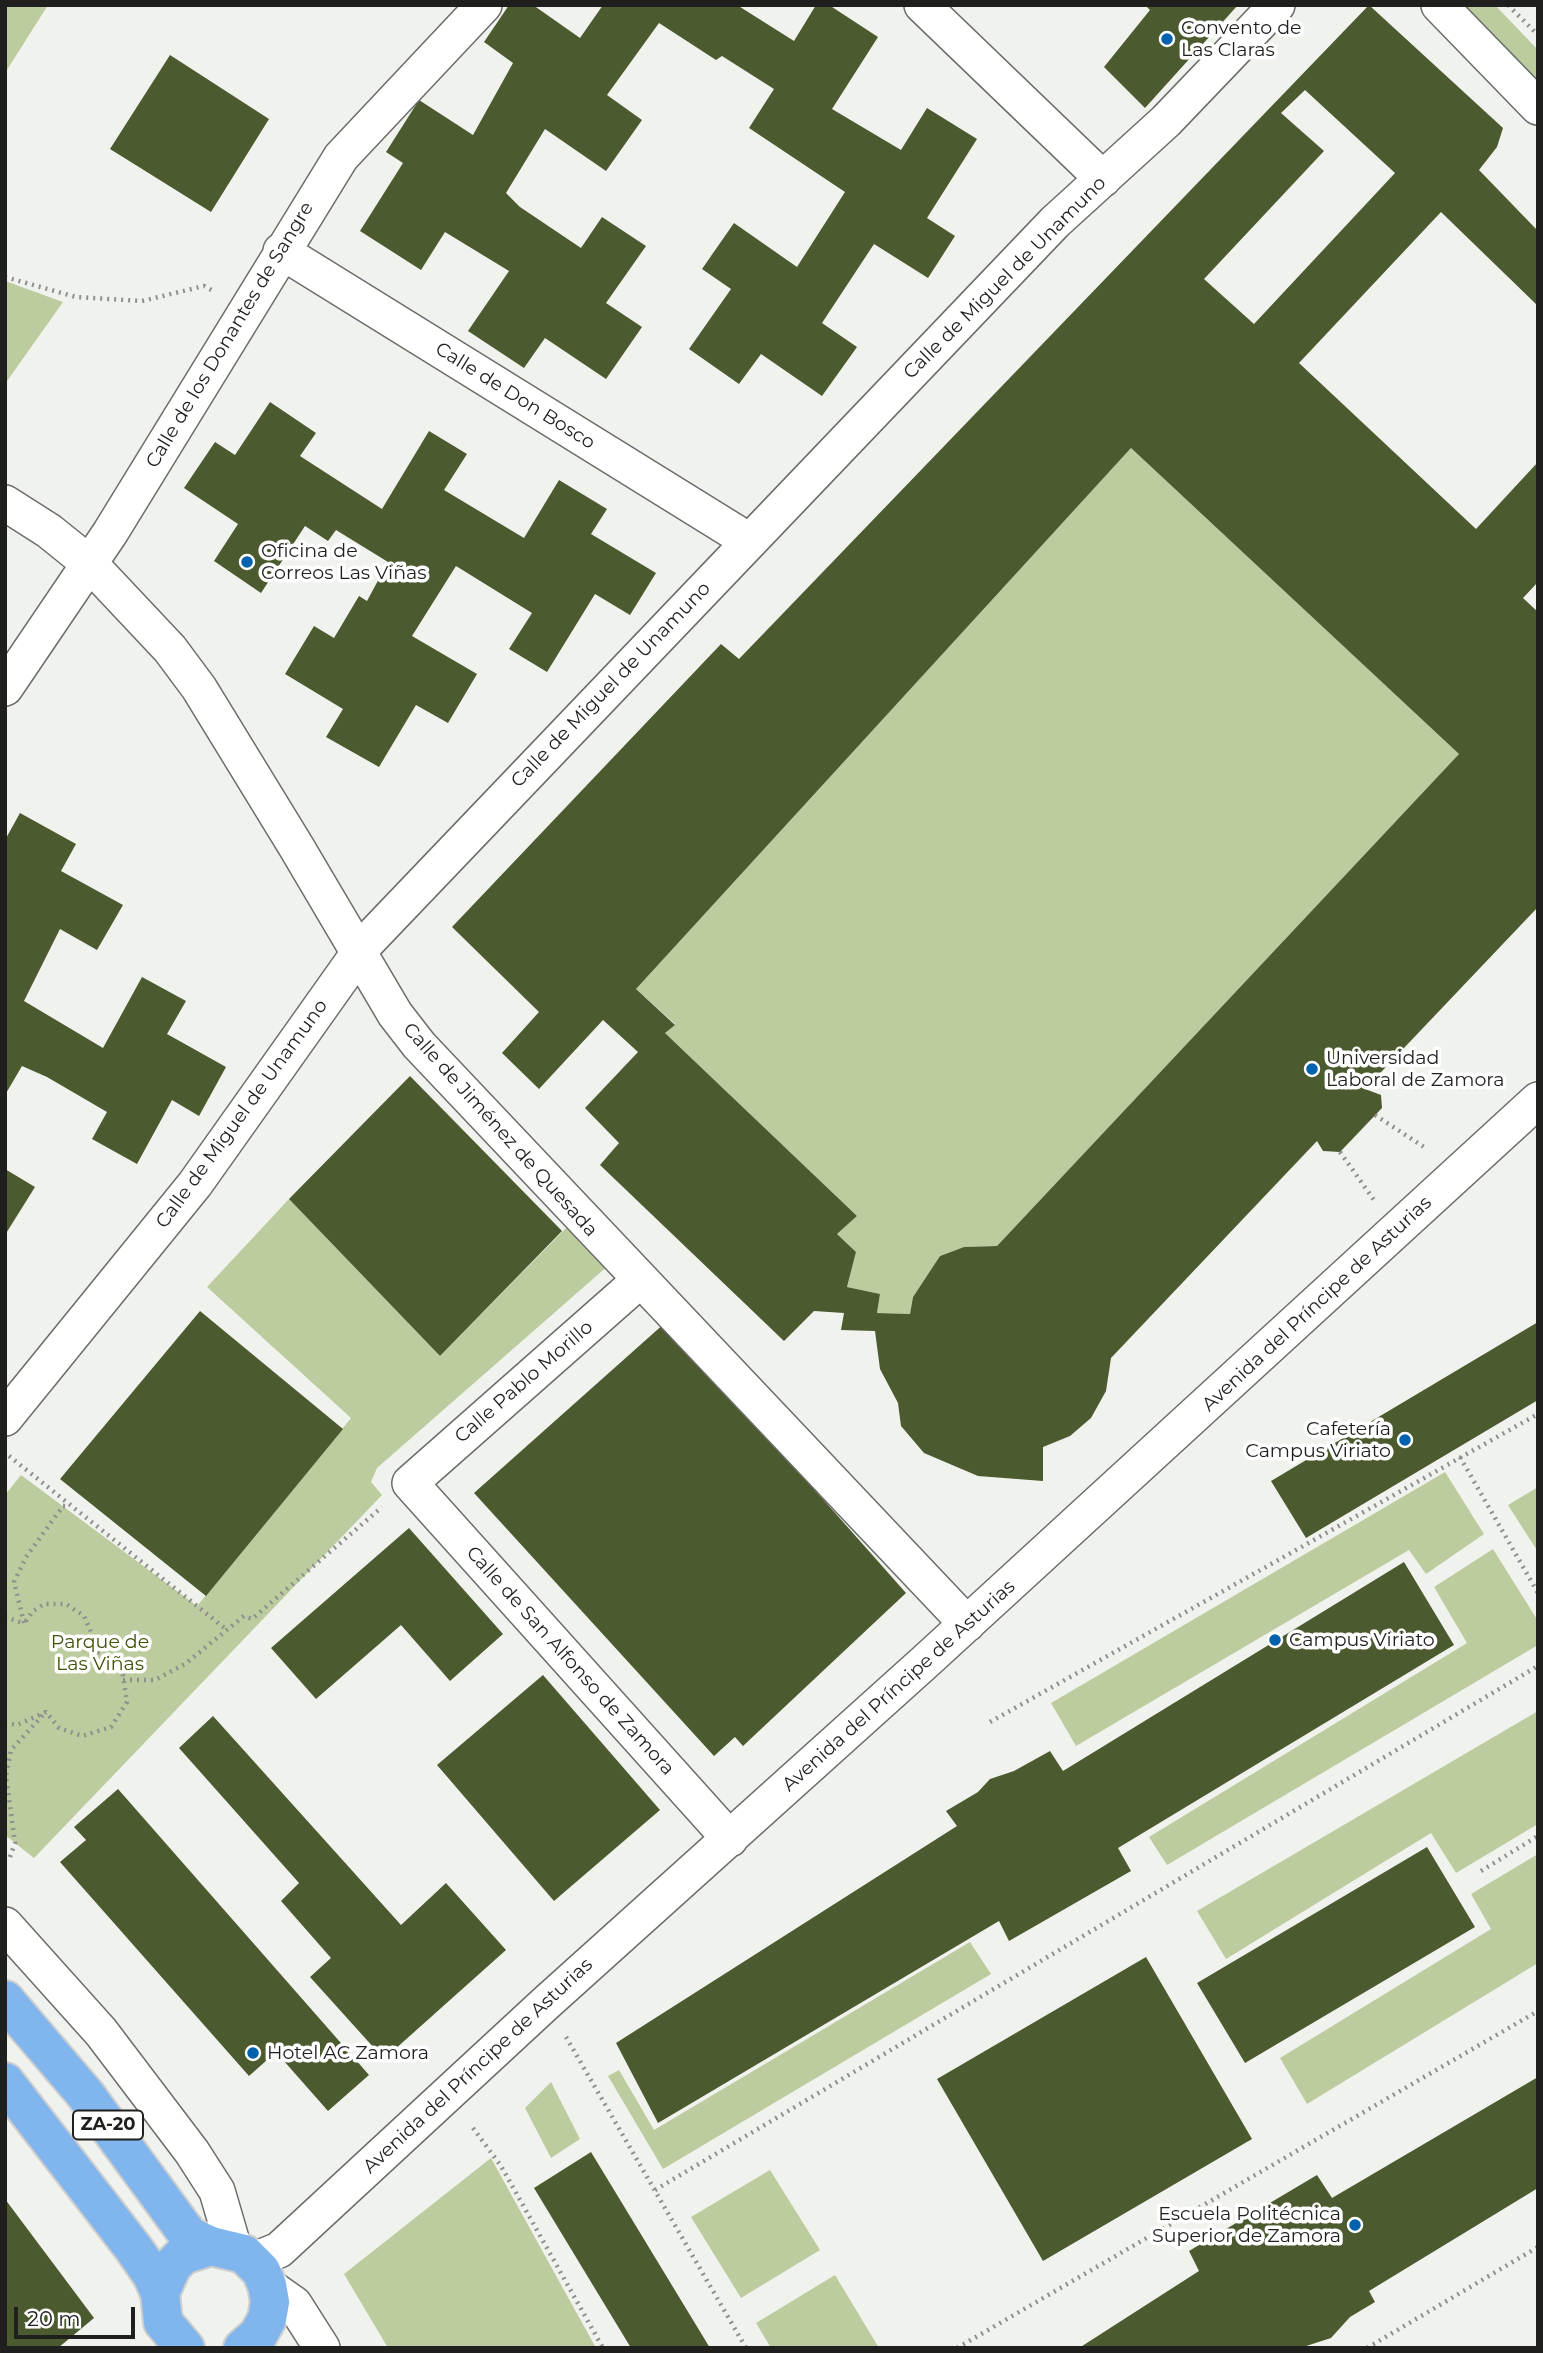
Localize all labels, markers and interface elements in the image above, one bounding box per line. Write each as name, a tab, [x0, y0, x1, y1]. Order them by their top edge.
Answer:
place label: Convento de Las Claras	[1181, 17, 1302, 61]
marker: Convento de Las Claras	[1159, 31, 1175, 47]
street label: Calle de Miguel de Unamuno	[899, 172, 1111, 384]
street label: Calle de los Donantes de Sangre	[141, 198, 319, 472]
street label: Calle de Don Bosco	[431, 338, 599, 454]
place label: Oficina de Correos Las Viñas	[261, 540, 426, 584]
marker: Oficina de Correos Las Viñas	[239, 554, 255, 570]
street label: Calle de Miguel de Unamuno	[506, 577, 716, 793]
street label: Calle de Miguel de Unamuno	[151, 995, 333, 1233]
street label: Calle de Jiménez de Quesada	[398, 1018, 602, 1242]
place label: Universidad Laboral de Zamora	[1326, 1047, 1504, 1091]
marker: Universidad Laboral de Zamora	[1304, 1061, 1320, 1077]
street label: Avenida del Príncipe de Asturias	[1198, 1192, 1436, 1416]
street label: Calle Pablo Morillo	[450, 1316, 598, 1448]
place label: Cafetería Campus Viriato	[1245, 1418, 1391, 1462]
marker: Cafetería Campus Viriato	[1397, 1432, 1413, 1448]
street label: Calle de San Alfonso de Zamora	[461, 1542, 679, 1780]
street label: Avenida del Príncipe de Asturias	[778, 1575, 1020, 1797]
place label: Campus Viriato	[1289, 1629, 1435, 1651]
park label: Parque de Las Viñas	[51, 1631, 149, 1675]
marker: Campus Viriato	[1267, 1632, 1283, 1648]
street label: Avenida del Príncipe de Asturias	[359, 1954, 597, 2178]
place label: Hotel AC Zamora	[267, 2042, 429, 2064]
marker: Hotel AC Zamora	[245, 2045, 261, 2061]
road number: ZA-20	[73, 2110, 143, 2140]
place label: Escuela Politécnica Superior de Zamora	[1152, 2203, 1341, 2247]
marker: Escuela Politécnica Superior de Zamora	[1347, 2217, 1363, 2233]
scale bar	[18, 2294, 138, 2338]
text: 20 m	[27, 2306, 81, 2331]

